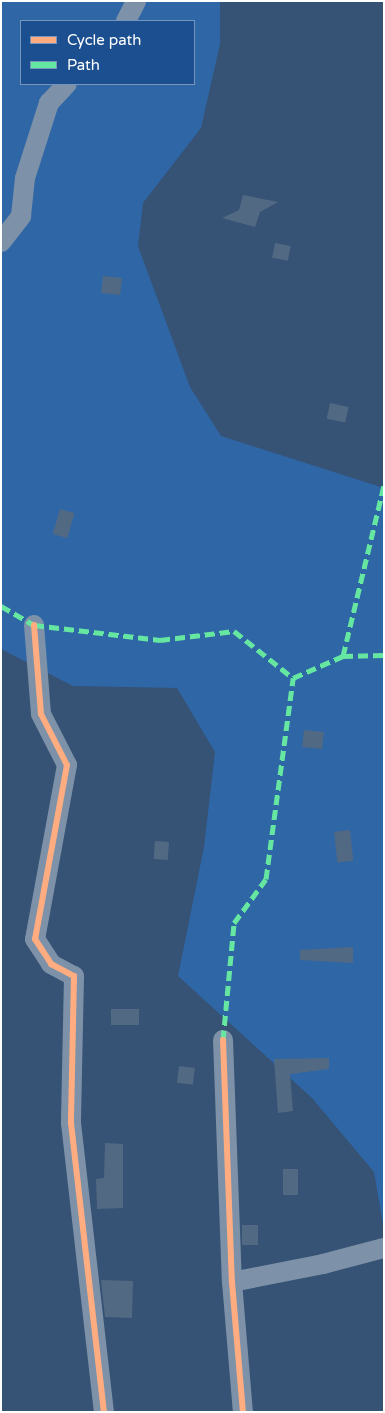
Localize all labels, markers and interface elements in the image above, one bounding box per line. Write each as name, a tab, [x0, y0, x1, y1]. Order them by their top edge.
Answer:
legend	[20, 20, 195, 85]
text: Cycle path	[67, 31, 141, 49]
text: Path	[67, 56, 100, 74]

